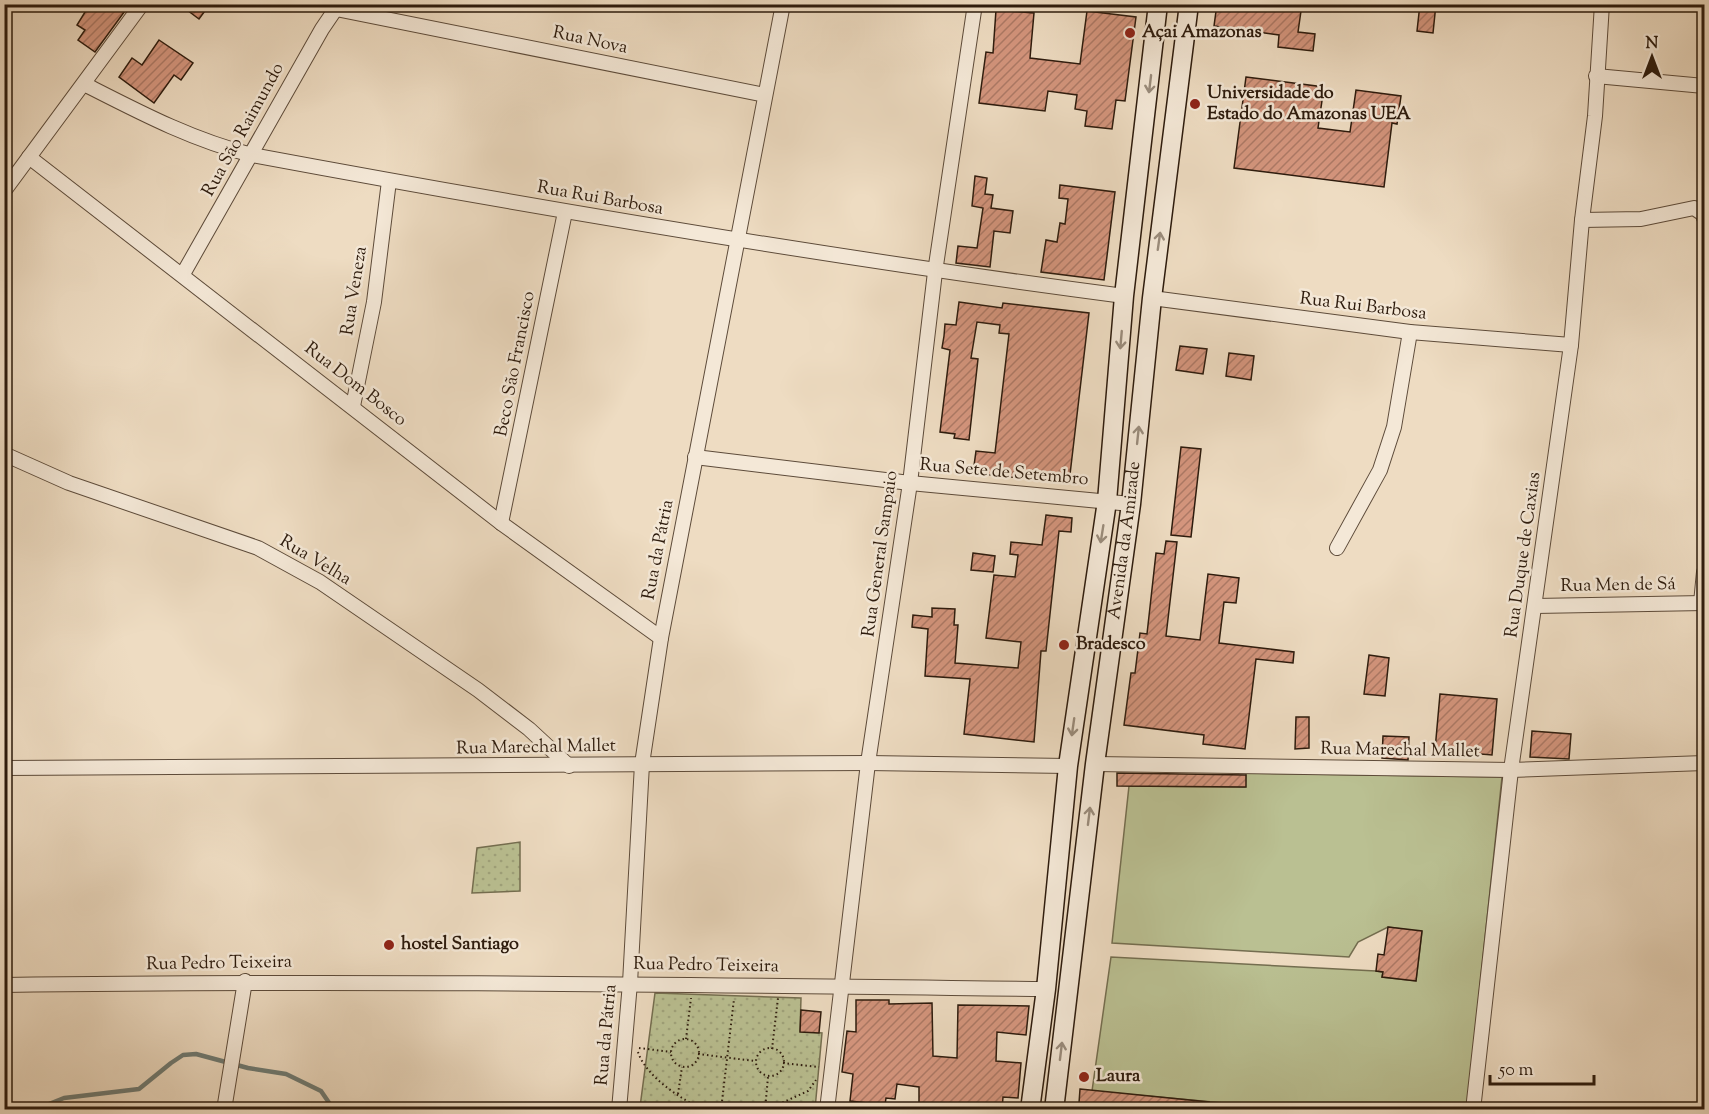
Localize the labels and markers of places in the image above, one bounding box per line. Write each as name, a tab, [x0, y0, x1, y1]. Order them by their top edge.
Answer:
place label: Açai Amazonas	[1142, 20, 1262, 46]
marker: Açai Amazonas	[1123, 26, 1137, 40]
place label: Universidade do Estado do Amazonas UEA	[1207, 81, 1411, 128]
marker: Universidade do Estado do Amazonas UEA	[1188, 97, 1202, 111]
place label: Bradesco	[1076, 632, 1146, 658]
marker: Bradesco	[1057, 638, 1071, 652]
place label: hostel Santiago	[401, 932, 519, 958]
marker: hostel Santiago	[382, 938, 396, 952]
place label: Laura	[1096, 1064, 1141, 1090]
marker: Laura	[1077, 1070, 1091, 1084]

